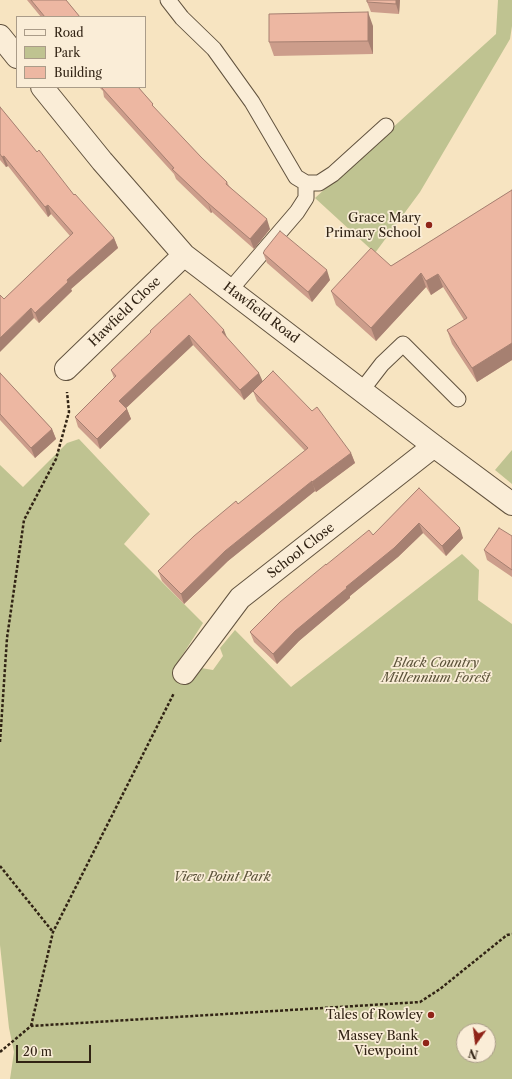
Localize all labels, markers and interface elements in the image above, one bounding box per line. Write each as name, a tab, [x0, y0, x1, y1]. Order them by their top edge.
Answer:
legend	[16, 16, 146, 88]
text: Road	[54, 25, 84, 40]
text: Park	[54, 45, 80, 60]
text: Building	[54, 65, 102, 80]
place label: Grace Mary Primary School	[325, 210, 421, 241]
marker: Grace Mary Primary School	[424, 220, 434, 230]
street label: Hawfield Close	[86, 274, 164, 350]
street label: Hawfield Road	[220, 279, 302, 347]
street label: School Close	[264, 520, 338, 582]
park label: Black Country Millennium Forest	[382, 655, 490, 686]
park label: View Point Park	[173, 869, 271, 885]
place label: Tales of Rowley	[326, 1007, 423, 1023]
marker: Tales of Rowley	[426, 1010, 436, 1020]
north arrow	[456, 1023, 496, 1063]
place label: Massey Bank Viewpoint	[337, 1028, 418, 1059]
scale bar	[18, 1037, 93, 1063]
marker: Massey Bank Viewpoint	[421, 1038, 431, 1048]
text: 20 m	[23, 1044, 52, 1059]
text: N	[467, 1046, 480, 1062]

